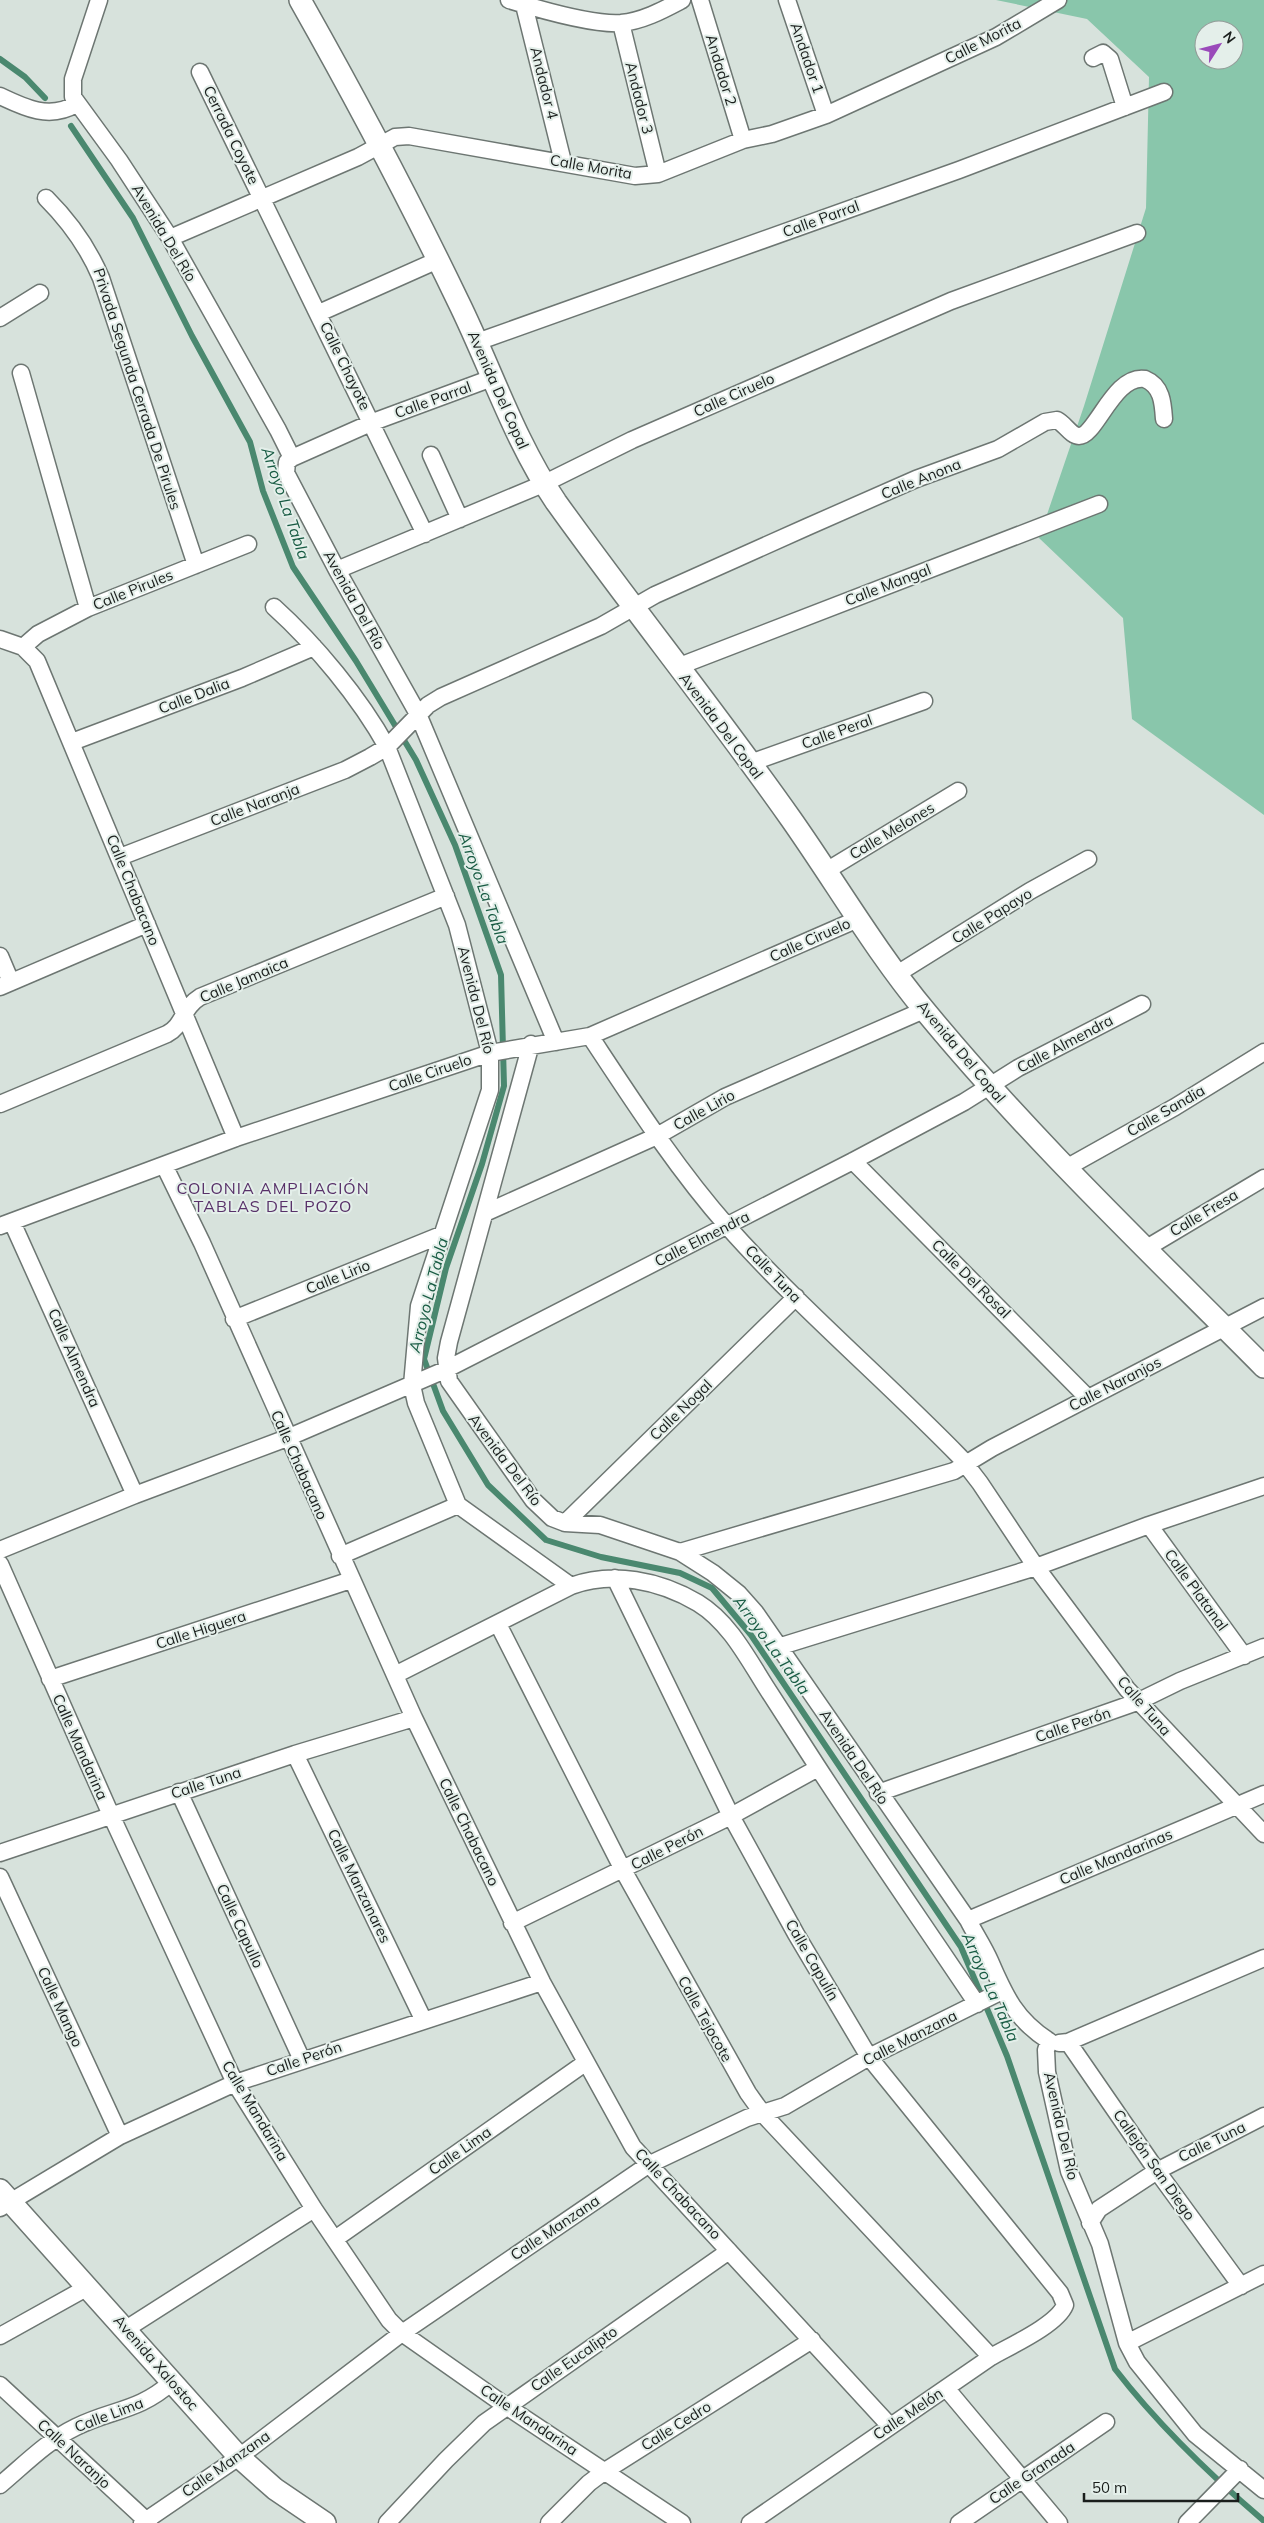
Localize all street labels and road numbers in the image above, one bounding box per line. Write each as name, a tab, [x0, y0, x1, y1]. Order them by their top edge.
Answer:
street label: Calle Morita	[942, 13, 1024, 68]
street label: Andador 1	[786, 20, 828, 96]
street label: Andador 2	[702, 32, 741, 108]
street label: Andador 4	[526, 45, 563, 121]
street label: Andador 3	[621, 60, 658, 136]
street label: Cerrada Coyote	[199, 82, 264, 187]
street label: Calle Morita	[549, 150, 634, 183]
street label: Avenida Del Río	[128, 181, 201, 285]
street label: Calle Parral	[780, 196, 862, 241]
street label: Privada Segunda Cerrada De Pirules	[89, 266, 186, 512]
street label: Calle Chayote	[316, 319, 375, 413]
street label: Avenida Del Copal	[464, 328, 533, 452]
street label: Calle Ciruelo	[690, 368, 777, 421]
street label: Calle Parral	[392, 377, 474, 422]
street label: Calle Anona	[878, 454, 964, 503]
street label: Avenida Del Río	[319, 547, 389, 653]
street label: Calle Mangal	[842, 559, 933, 610]
street label: Calle Pirules	[90, 565, 176, 614]
street label: Avenida Del Copal	[675, 669, 767, 782]
street label: Calle Dalia	[156, 673, 232, 718]
street label: Calle Peral	[799, 710, 875, 753]
street label: Calle Naranja	[207, 779, 302, 830]
street label: Calle Melones	[846, 798, 938, 863]
street label: Calle Chabacano	[103, 832, 164, 948]
street label: Calle Papayo	[948, 883, 1035, 948]
street label: Calle Ciruelo	[766, 913, 853, 966]
street label: Avenida Del Río	[454, 944, 499, 1056]
street label: Calle Jamaica	[197, 952, 291, 1007]
street label: Avenida Del Copal	[913, 997, 1010, 1107]
street label: Calle Almendra	[1013, 1010, 1116, 1077]
street label: Calle Ciruelo	[386, 1049, 474, 1096]
street label: Calle Sandia	[1123, 1081, 1208, 1141]
street label: Calle Lirio	[670, 1085, 738, 1134]
street label: Calle Fresa	[1166, 1185, 1241, 1240]
street label: Calle Elmendra	[651, 1206, 752, 1271]
street label: Calle Del Rosal	[928, 1235, 1015, 1322]
street label: Calle Tuna	[741, 1241, 805, 1306]
street label: Calle Lirio	[303, 1255, 373, 1298]
street label: Calle Almendra	[44, 1305, 105, 1410]
street label: Calle Naranjos	[1065, 1352, 1164, 1415]
street label: Calle Nogal	[645, 1375, 716, 1444]
street label: Calle Chabacano	[267, 1407, 332, 1523]
street label: Avenida Del Río	[465, 1410, 546, 1509]
street label: Calle Platanal	[1160, 1545, 1232, 1634]
street label: Calle Higuera	[153, 1606, 248, 1653]
street label: Calle Tuna	[1113, 1672, 1175, 1739]
street label: Calle Mandarina	[49, 1691, 112, 1803]
street label: Calle Perón	[1033, 1703, 1113, 1746]
street label: Avenida Del Río	[816, 1706, 893, 1808]
street label: Calle Tuna	[168, 1762, 243, 1803]
street label: Calle Chabacano	[435, 1775, 504, 1889]
street label: Calle Perón	[627, 1821, 706, 1874]
street label: Calle Mandarinas	[1056, 1824, 1175, 1889]
street label: Calle Manzanares	[324, 1826, 395, 1946]
street label: Calle Capullo	[213, 1881, 268, 1971]
street label: Calle Capulín	[781, 1916, 843, 2004]
street label: Calle Mango	[34, 1964, 87, 2050]
street label: Calle Tejocote	[674, 1972, 737, 2065]
street label: Calle Manzana	[859, 2006, 960, 2069]
street label: Calle Perón	[264, 2037, 344, 2080]
street label: Calle Mandarina	[218, 2057, 293, 2164]
street label: Avenida Del Río	[1040, 2070, 1083, 2182]
street label: Callejón San Diego	[1109, 2106, 1200, 2224]
street label: Calle Tuna	[1175, 2117, 1249, 2166]
street label: Calle Lima	[425, 2122, 495, 2179]
street label: Calle Chabacano	[631, 2144, 726, 2243]
street label: Calle Manzana	[507, 2191, 603, 2264]
street label: Avenida Xalostoc	[110, 2311, 203, 2414]
street label: Calle Eucalipto	[527, 2322, 621, 2396]
street label: Calle Mandarina	[477, 2380, 582, 2459]
street label: Calle Melón	[869, 2383, 946, 2444]
street label: Calle Lima	[72, 2393, 146, 2436]
street label: Calle Cedro	[637, 2397, 714, 2455]
street label: Calle Naranjo	[34, 2415, 115, 2493]
street label: Calle Manzana	[178, 2426, 274, 2501]
street label: Calle Granada	[985, 2437, 1078, 2508]

